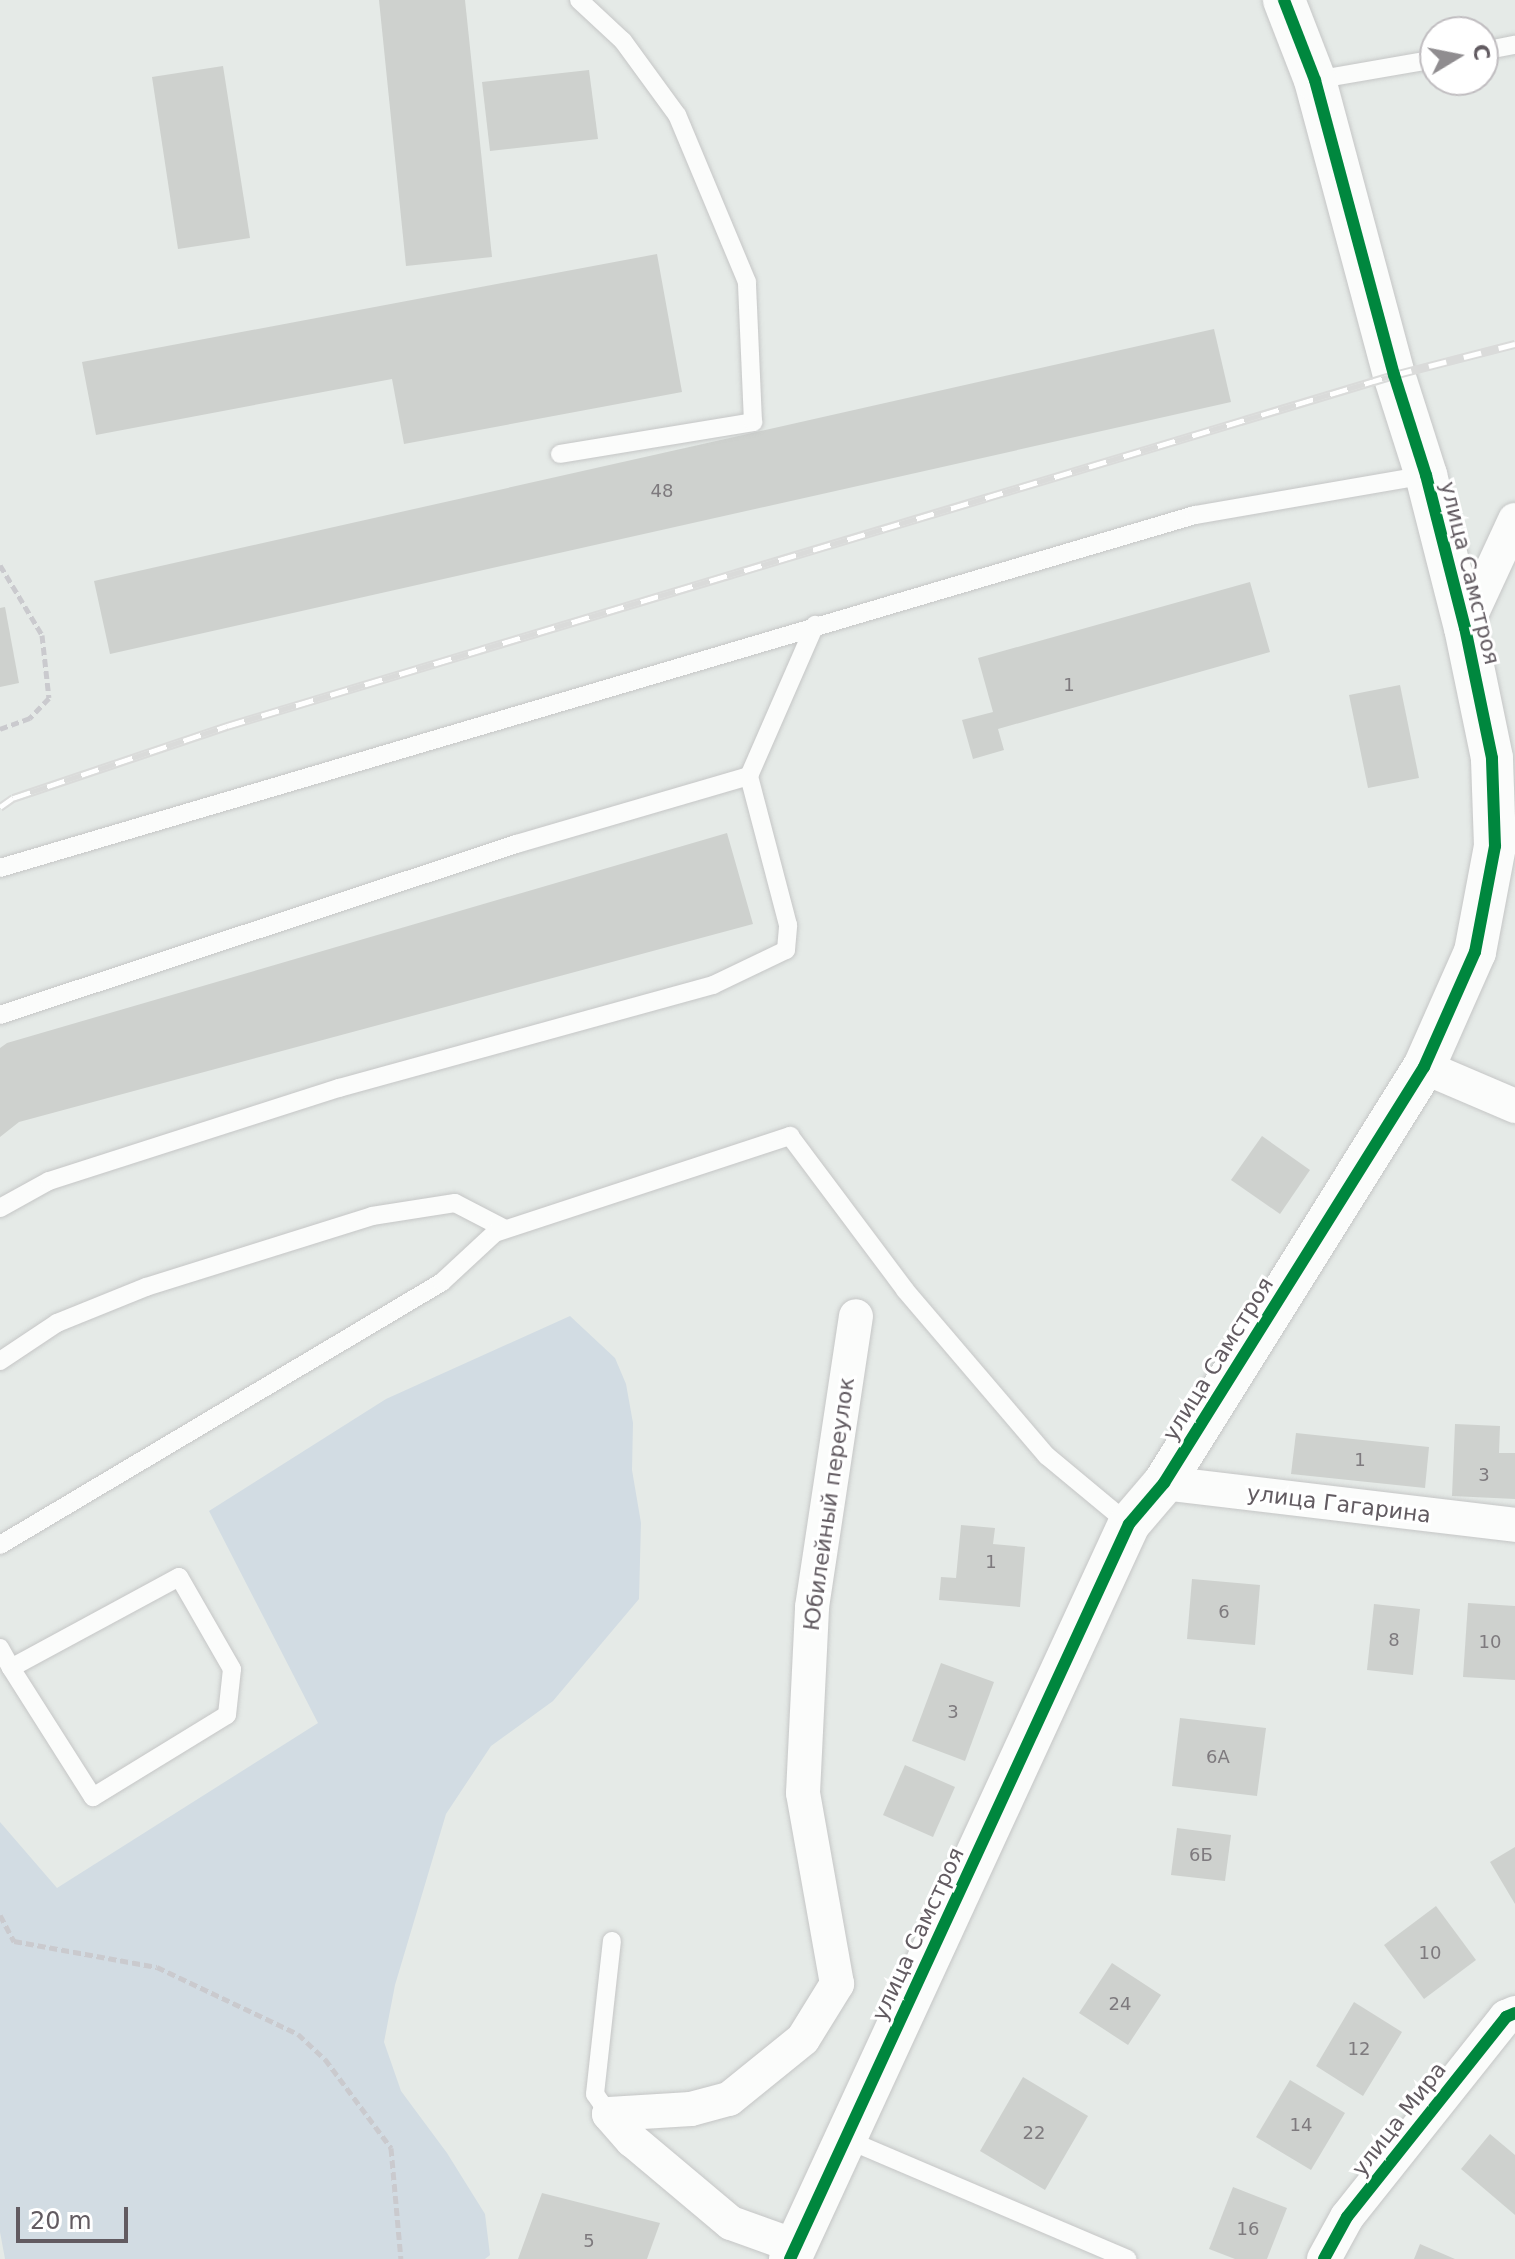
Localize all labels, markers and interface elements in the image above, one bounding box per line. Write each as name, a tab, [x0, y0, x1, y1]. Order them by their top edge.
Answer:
north arrow	[1419, 16, 1499, 96]
text: С	[1467, 42, 1495, 62]
street label: улица Самстроя	[1434, 479, 1506, 667]
house number: 48	[651, 480, 673, 502]
house number: 1	[1063, 674, 1075, 696]
street label: улица Самстроя	[1157, 1272, 1279, 1446]
street label: Юбилейный переулок	[798, 1376, 860, 1632]
house number: 1	[1354, 1449, 1366, 1471]
house number: 3	[1478, 1464, 1490, 1486]
street label: улица Гагарина	[1246, 1480, 1432, 1528]
house number: 1	[985, 1551, 997, 1573]
house number: 6	[1218, 1601, 1230, 1623]
house number: 8	[1388, 1629, 1400, 1651]
house number: 10	[1479, 1631, 1501, 1653]
house number: 3	[947, 1701, 959, 1723]
house number: 6А	[1206, 1746, 1230, 1768]
street label: улица Самстроя	[866, 1843, 970, 2025]
house number: 6Б	[1189, 1844, 1213, 1866]
house number: 10	[1419, 1942, 1441, 1964]
house number: 24	[1109, 1993, 1131, 2015]
house number: 12	[1348, 2038, 1370, 2060]
street label: улица Мира	[1346, 2057, 1452, 2181]
house number: 14	[1290, 2114, 1312, 2136]
house number: 22	[1023, 2122, 1045, 2144]
scale bar	[20, 2191, 132, 2241]
text: 20 m	[30, 2207, 92, 2235]
house number: 16	[1237, 2218, 1259, 2240]
house number: 5	[583, 2230, 595, 2252]

